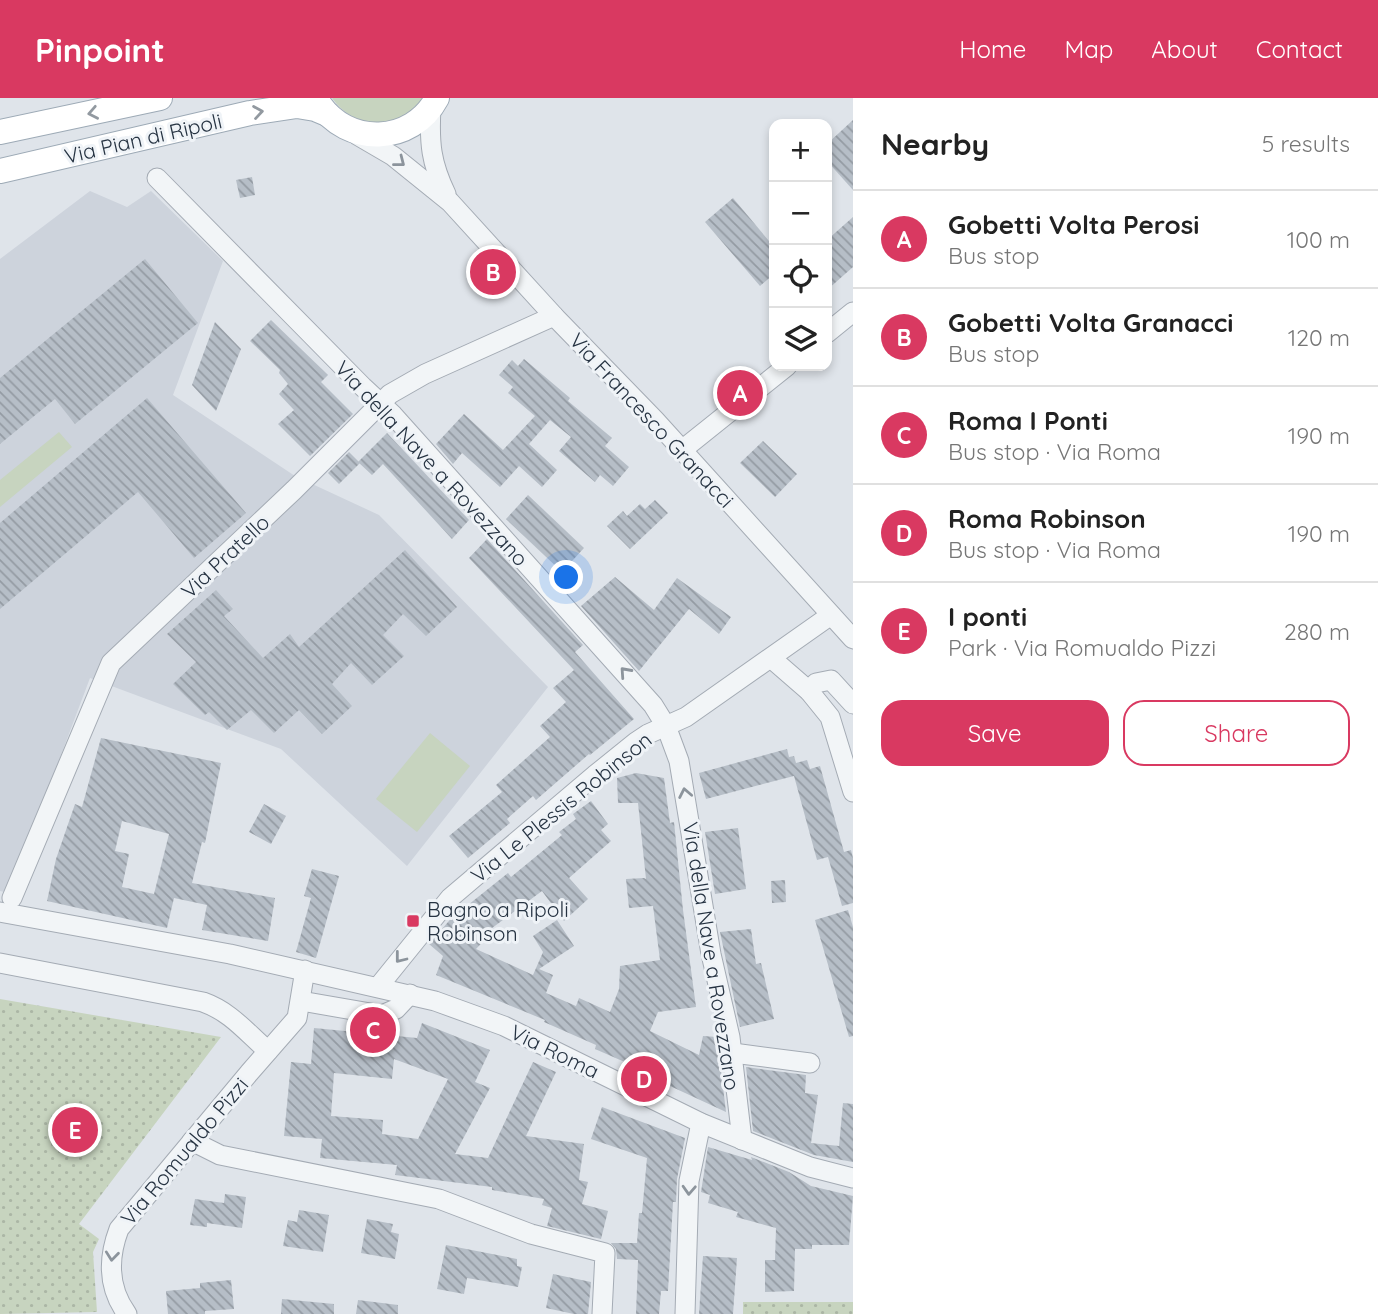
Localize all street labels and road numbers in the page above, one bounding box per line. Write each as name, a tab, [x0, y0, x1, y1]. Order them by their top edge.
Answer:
street label: Via Pian di Ripoli	[62, 107, 224, 169]
street label: Via Francesco Granacci	[564, 327, 740, 513]
street label: Via della Nave a Rovezzano	[330, 355, 534, 571]
street label: Via Pratello	[176, 509, 274, 603]
street label: Via Le Plessis Robinson	[465, 726, 657, 888]
street label: Via della Nave a Rovezzano	[678, 820, 746, 1092]
street label: Via Roma	[506, 1018, 604, 1084]
street label: Via Romualdo Pizzi	[115, 1072, 253, 1230]

